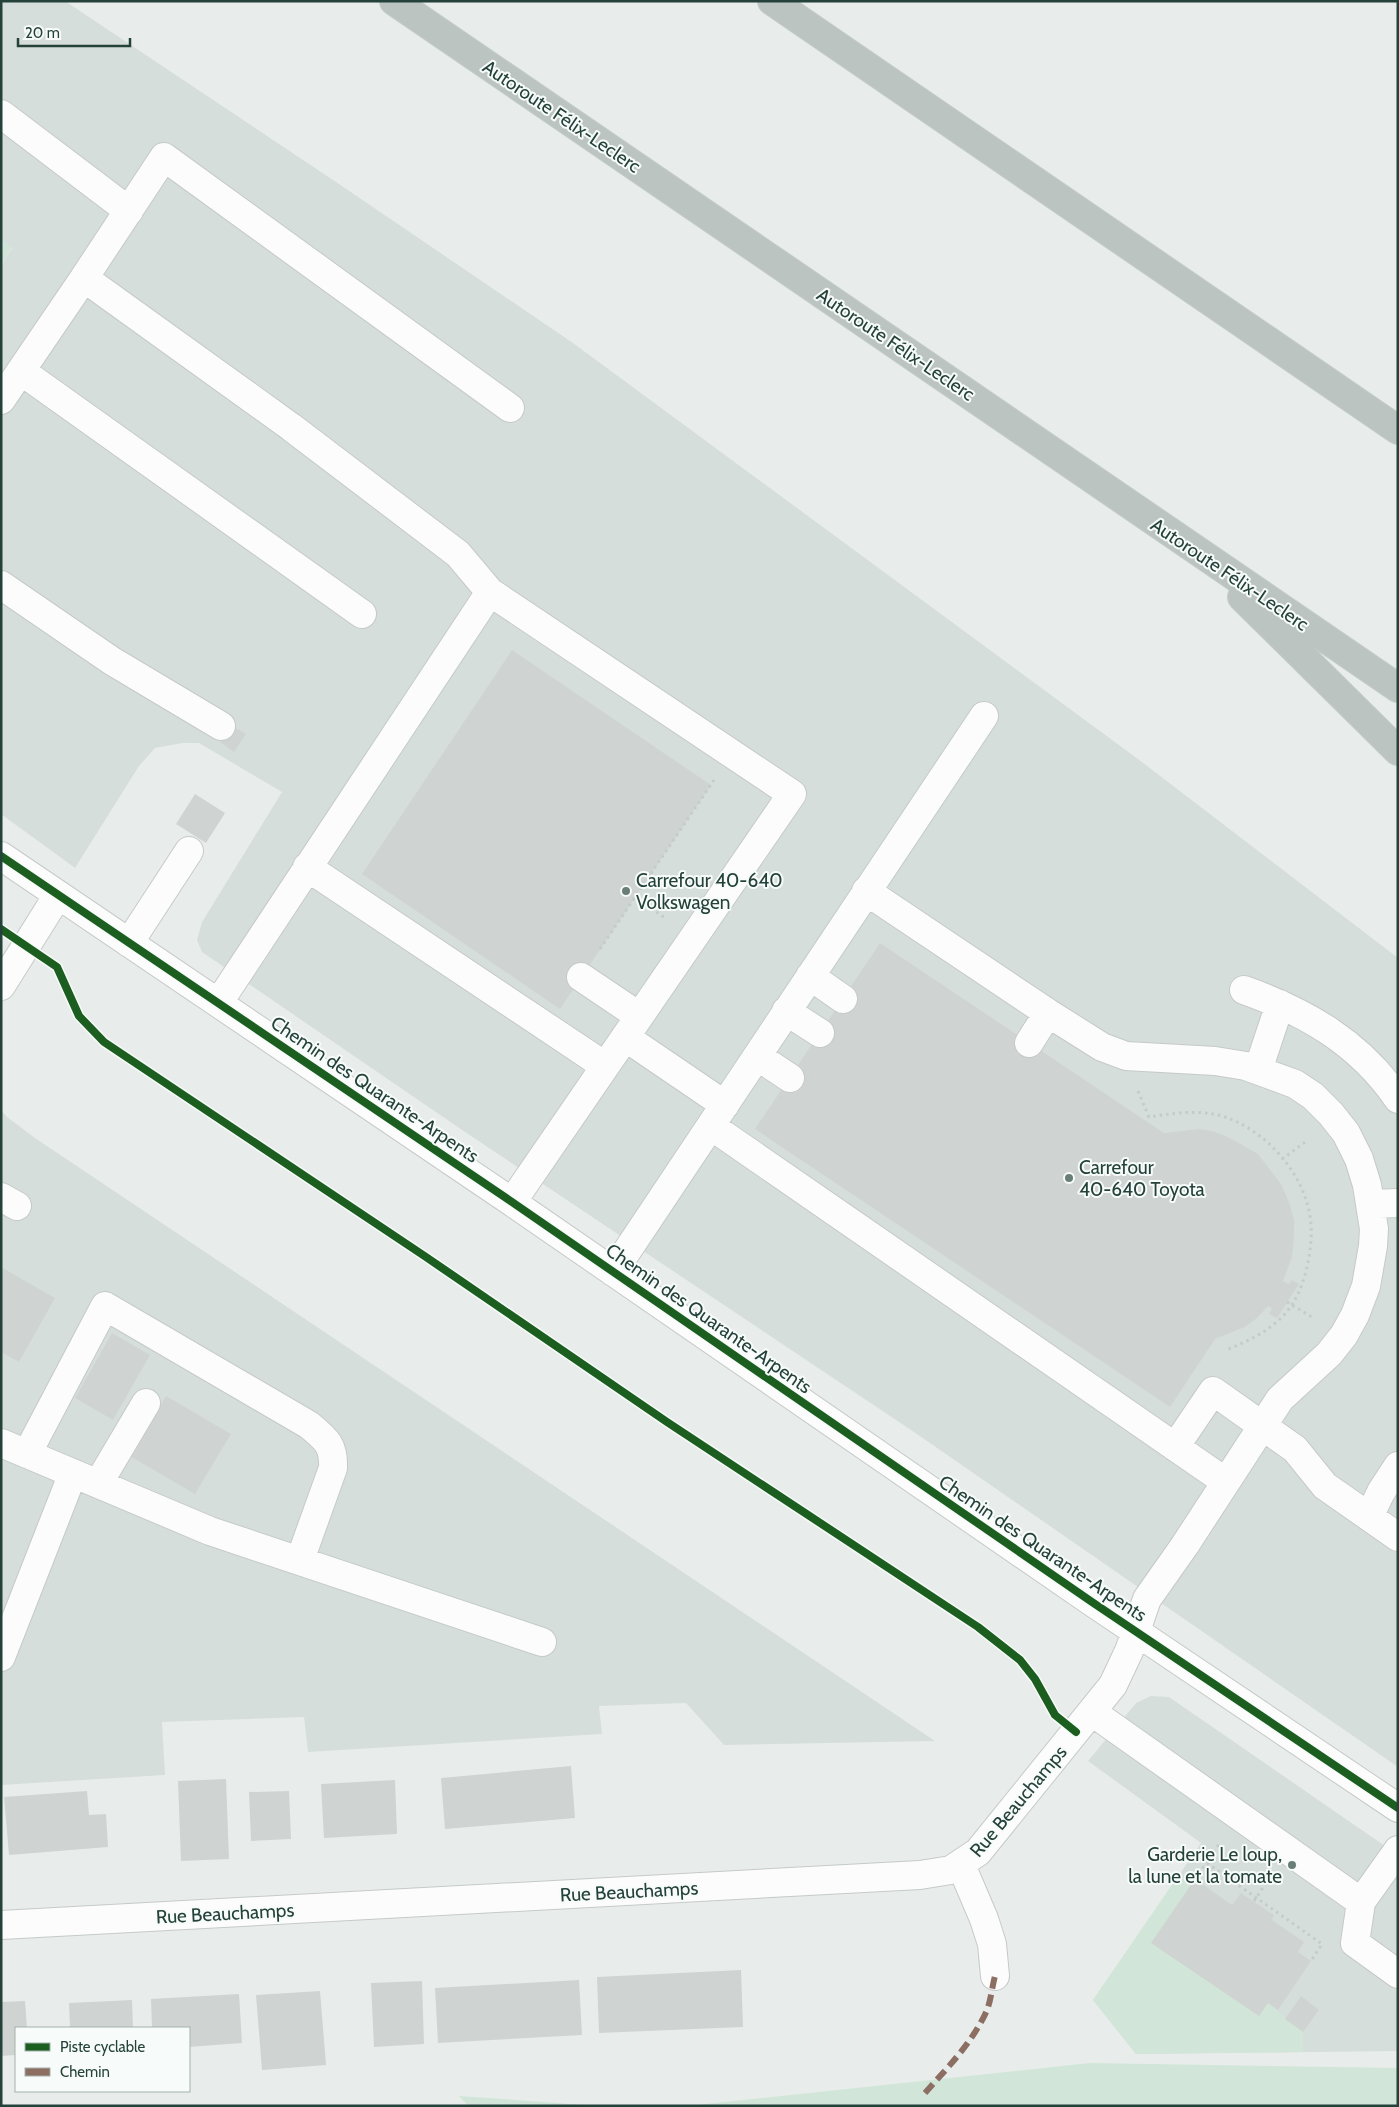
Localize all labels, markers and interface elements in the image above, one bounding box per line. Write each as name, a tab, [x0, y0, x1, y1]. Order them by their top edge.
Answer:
scale bar	[18, 15, 130, 47]
text: 20 m	[25, 24, 60, 42]
street label: Autoroute Félix-Leclerc	[479, 55, 645, 178]
street label: Autoroute Félix-Leclerc	[813, 283, 979, 406]
street label: Autoroute Félix-Leclerc	[1147, 513, 1313, 636]
place label: Carrefour 40-640 Volkswagen	[636, 869, 782, 914]
marker: Carrefour 40-640 Volkswagen	[620, 885, 632, 897]
street label: Chemin des Quarante-Arpents	[266, 1011, 483, 1168]
place label: Carrefour 40-640 Toyota	[1079, 1156, 1205, 1201]
marker: Carrefour 40-640 Toyota	[1063, 1172, 1075, 1184]
street label: Chemin des Quarante-Arpents	[601, 1239, 816, 1398]
street label: Chemin des Quarante-Arpents	[934, 1470, 1151, 1627]
street label: Rue Beauchamps	[965, 1741, 1072, 1862]
place label: Garderie Le loup, la lune et la tomate	[1128, 1843, 1282, 1888]
marker: Garderie Le loup, la lune et la tomate	[1286, 1859, 1298, 1871]
street label: Rue Beauchamps	[559, 1876, 699, 1907]
street label: Rue Beauchamps	[155, 1898, 295, 1929]
legend	[15, 2027, 190, 2092]
text: Piste cyclable	[60, 2038, 146, 2056]
text: Chemin	[60, 2063, 110, 2081]

